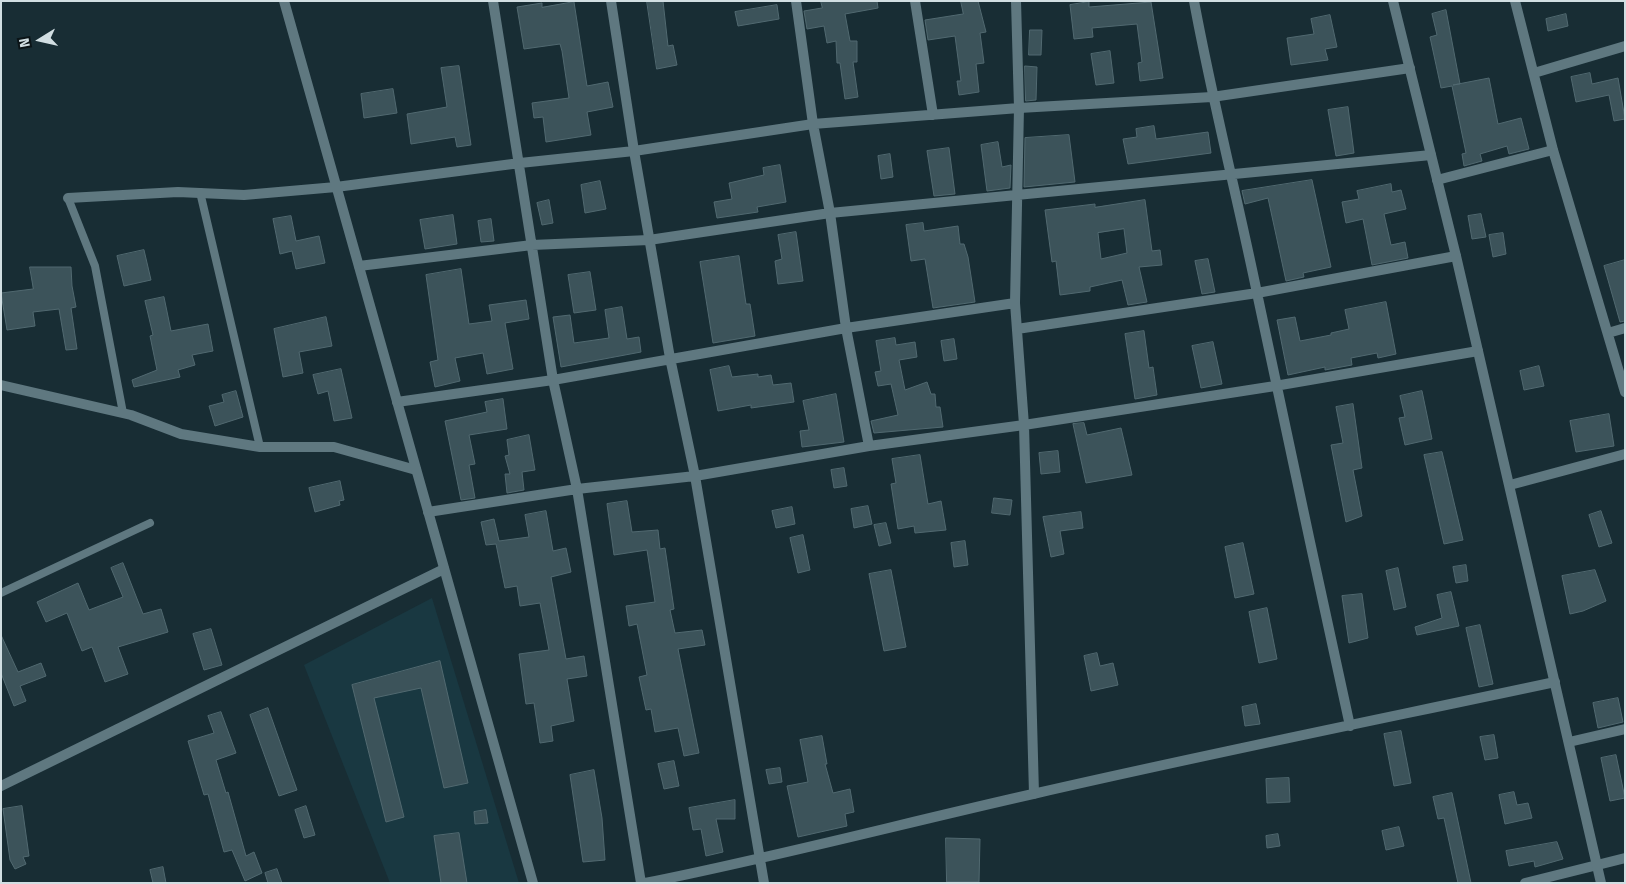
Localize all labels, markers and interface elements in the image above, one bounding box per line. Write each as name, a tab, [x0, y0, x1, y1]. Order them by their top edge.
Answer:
north arrow	[15, 15, 65, 65]
text: N	[16, 37, 34, 49]

